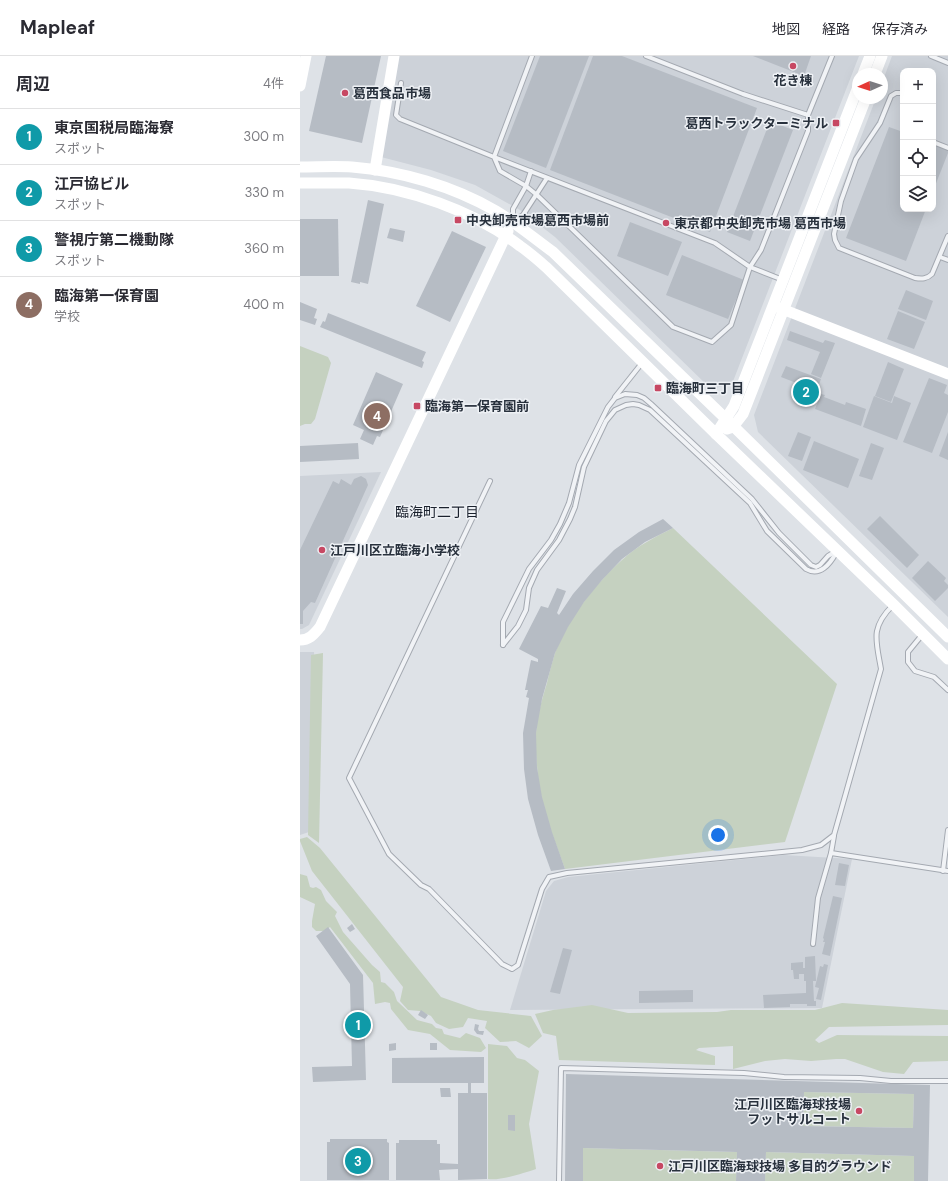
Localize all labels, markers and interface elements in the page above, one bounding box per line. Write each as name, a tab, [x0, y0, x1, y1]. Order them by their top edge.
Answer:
text: Mapleaf	[20, 15, 95, 40]
text: 地図	[772, 20, 800, 38]
text: 経路	[822, 20, 850, 38]
text: 保存済み	[872, 20, 928, 38]
marker: 花き棟	[788, 61, 798, 71]
north arrow	[852, 68, 888, 104]
map controls	[900, 68, 936, 212]
button: +	[900, 68, 936, 104]
place label: 花き棟	[773, 72, 813, 89]
text: 周辺	[16, 73, 50, 95]
text: 4件	[263, 75, 284, 92]
place label: 葛西食品市場	[353, 85, 431, 102]
marker: 葛西食品市場	[340, 88, 350, 98]
button: −	[900, 104, 936, 140]
place label: 葛西トラックターミナル	[686, 115, 828, 132]
text: 東京国税局臨海寮	[54, 118, 174, 138]
marker: 葛西トラックターミナル	[831, 118, 841, 128]
text: 1	[27, 128, 31, 145]
text: 300 m	[243, 128, 284, 145]
text: スポット	[54, 140, 106, 157]
button: locate	[900, 140, 936, 176]
text: 江戸協ビル	[54, 174, 129, 194]
button: layers	[900, 176, 936, 212]
text: 2	[25, 184, 33, 201]
text: 330 m	[245, 184, 284, 201]
text: スポット	[54, 196, 106, 213]
place label: 中央卸売市場葛西市場前	[466, 212, 609, 229]
marker: 中央卸売市場葛西市場前	[453, 215, 463, 225]
place label: 東京都中央卸売市場 葛西市場	[674, 215, 846, 232]
marker: 東京都中央卸売市場 葛西市場	[661, 218, 671, 228]
text: 警視庁第二機動隊	[54, 230, 174, 250]
text: 3	[25, 240, 33, 257]
text: 360 m	[244, 240, 284, 257]
text: スポット	[54, 252, 106, 269]
text: 臨海第一保育園	[54, 286, 159, 306]
text: 4	[25, 296, 33, 313]
text: 400 m	[243, 296, 284, 313]
text: 学校	[54, 308, 80, 325]
pin: 2	[793, 377, 819, 407]
place label: 臨海町三丁目	[666, 380, 744, 397]
marker: 臨海町三丁目	[653, 383, 663, 393]
place label: 臨海第一保育園前	[425, 398, 529, 415]
pin: 4	[364, 401, 390, 431]
marker: 臨海第一保育園前	[412, 401, 422, 411]
district label: 臨海町二丁目	[395, 503, 479, 521]
place label: 江戸川区立臨海小学校	[330, 542, 460, 559]
marker: 江戸川区立臨海小学校	[317, 545, 327, 555]
your location	[708, 825, 728, 845]
pin: 1	[345, 1010, 371, 1040]
place label: 江戸川区臨海球技場 フットサルコート	[734, 1096, 851, 1128]
marker: 江戸川区臨海球技場 フットサルコート	[854, 1106, 864, 1116]
pin: 3	[345, 1146, 371, 1176]
place label: 江戸川区臨海球技場 多目的グラウンド	[668, 1158, 892, 1175]
marker: 江戸川区臨海球技場 多目的グラウンド	[655, 1161, 665, 1171]

